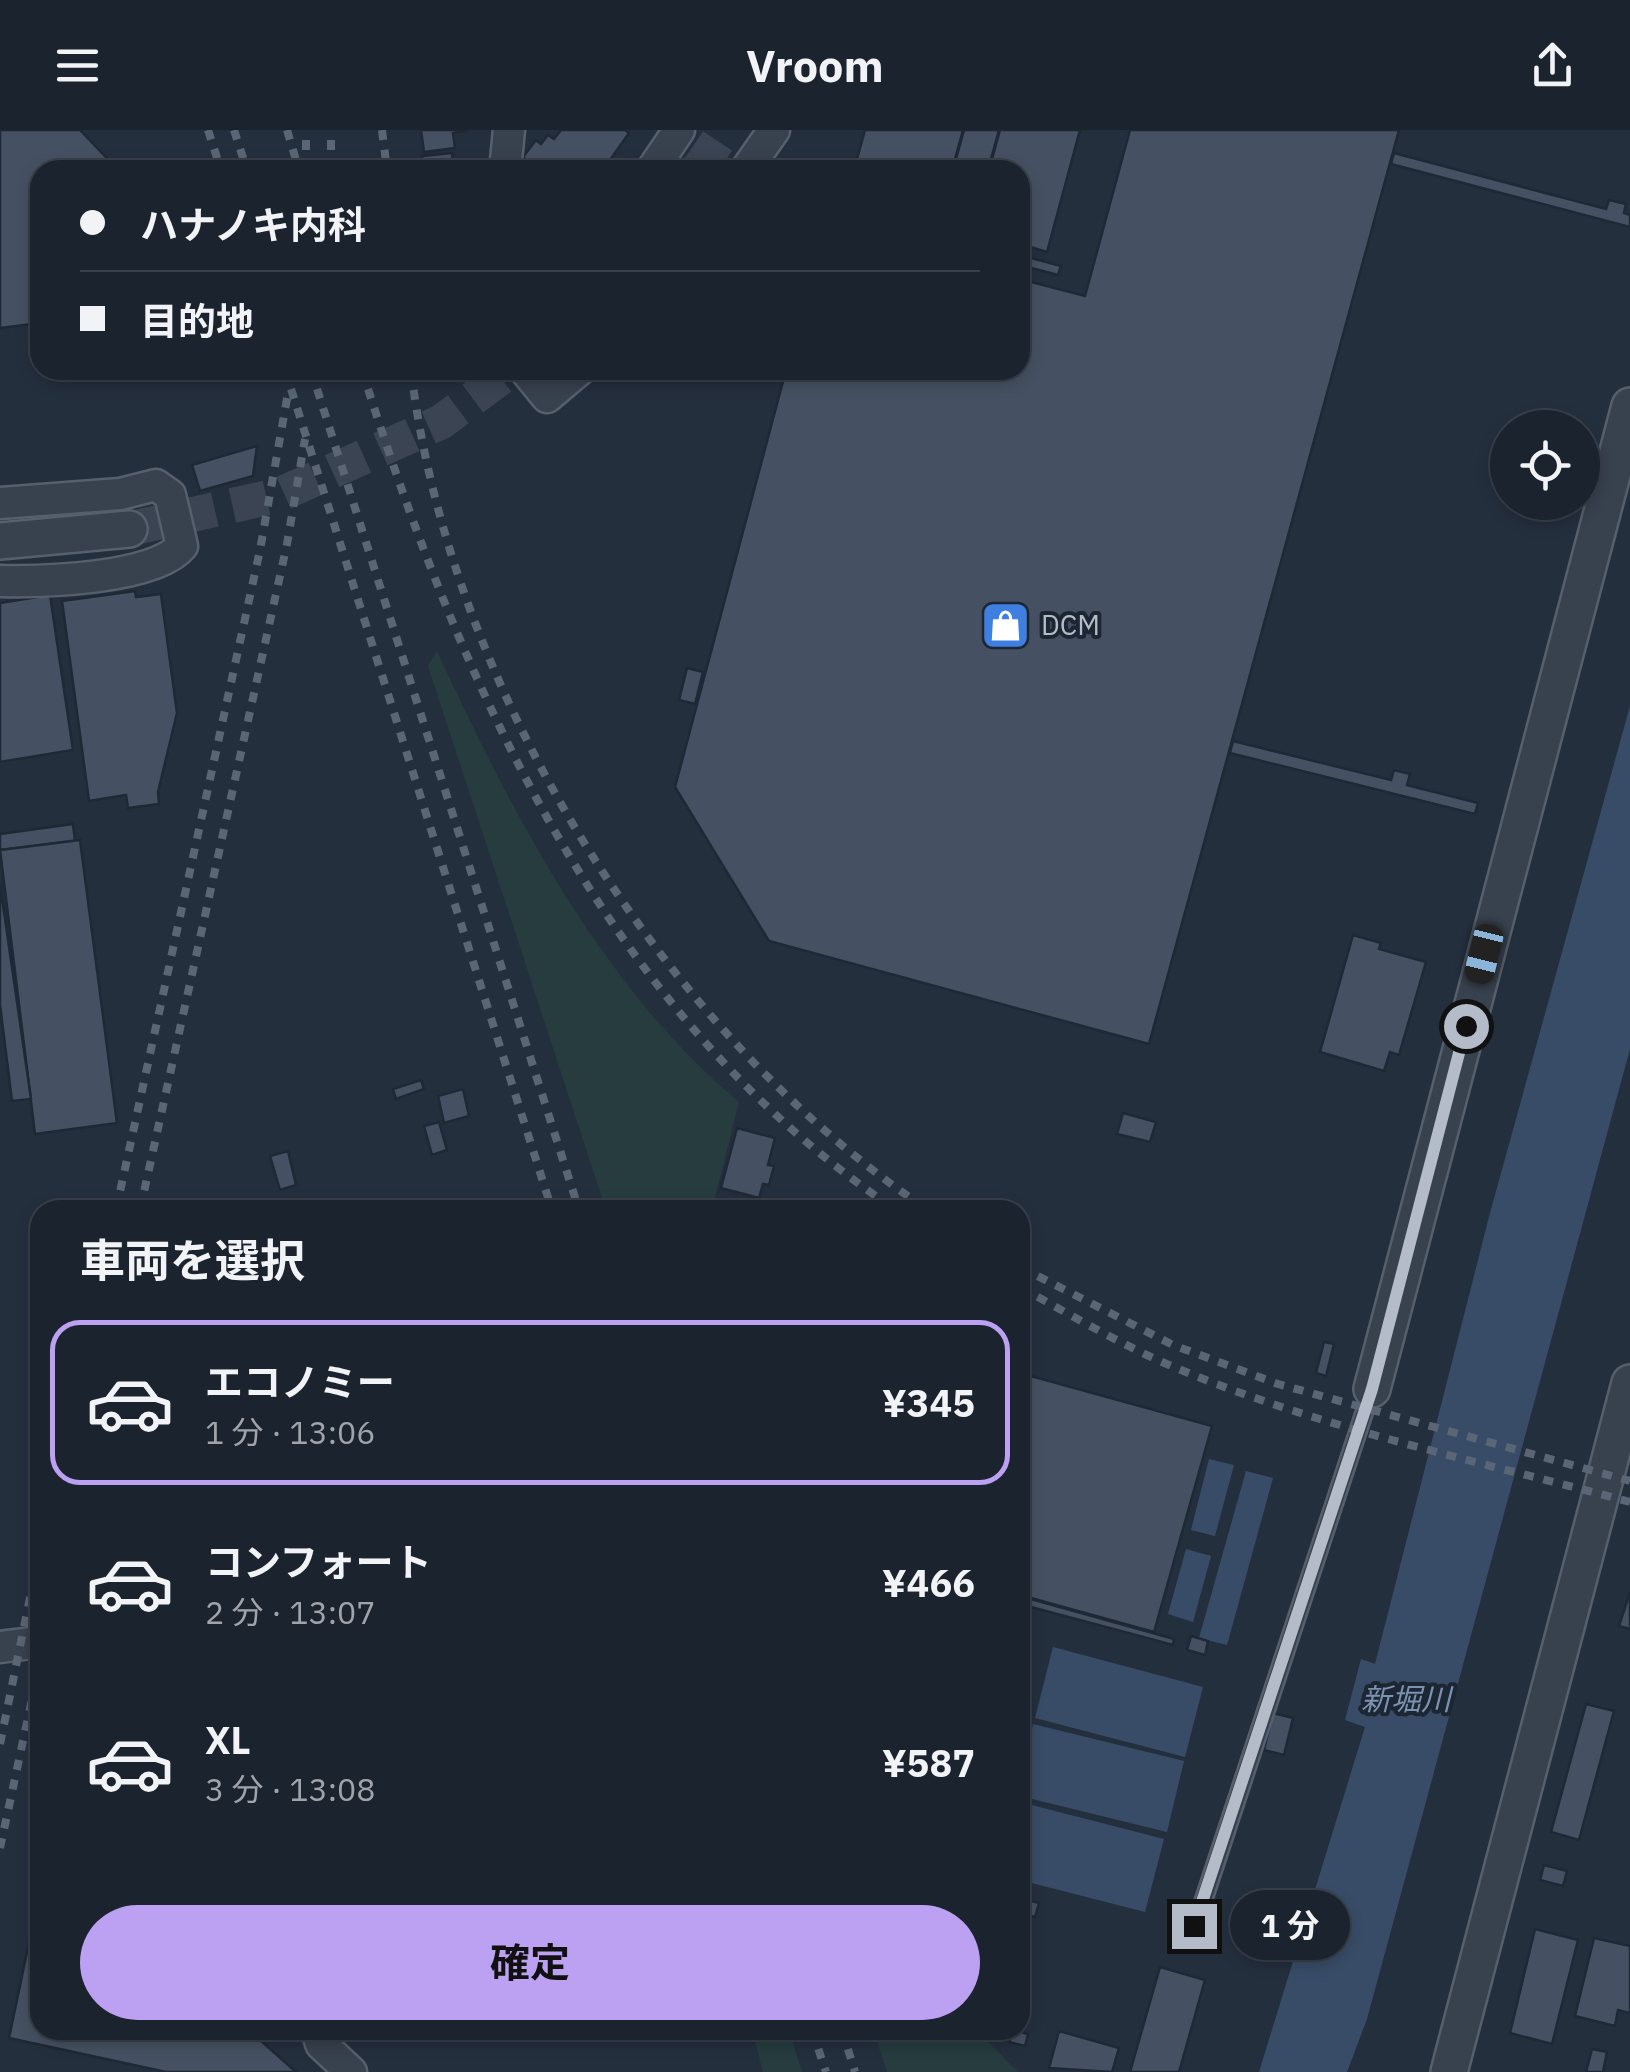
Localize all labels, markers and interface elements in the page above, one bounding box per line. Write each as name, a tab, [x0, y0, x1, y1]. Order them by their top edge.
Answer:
text: Vroom	[746, 36, 884, 94]
icon: menu	[50, 38, 105, 93]
icon: share	[1525, 38, 1580, 93]
text: ハナノキ内科	[140, 200, 366, 249]
text: 目的地	[140, 296, 254, 345]
map controls	[1490, 410, 1600, 520]
button: locate	[1490, 410, 1600, 520]
shop icon: DCM	[980, 599, 1032, 651]
place label: DCM	[1041, 606, 1100, 643]
car	[1462, 921, 1506, 987]
route start	[1444, 1004, 1489, 1049]
text: 車両を選択	[80, 1231, 305, 1289]
text: エコノミー	[205, 1357, 395, 1406]
icon: car	[85, 1358, 175, 1448]
text: ¥345	[882, 1378, 975, 1427]
text: 1 分 · 13:06	[205, 1411, 375, 1453]
text: コンフォート	[205, 1537, 432, 1586]
icon: car	[85, 1538, 175, 1628]
text: ¥466	[882, 1558, 975, 1607]
text: 2 分 · 13:07	[205, 1591, 375, 1633]
water label: 新堀川	[1361, 1679, 1454, 1718]
text: XL	[205, 1715, 251, 1764]
icon: car	[85, 1718, 175, 1808]
text: ¥587	[882, 1738, 975, 1787]
text: 3 分 · 13:08	[205, 1768, 375, 1810]
callout: 1 分	[1229, 1891, 1349, 1961]
route end	[1172, 1904, 1217, 1949]
text: 1 分	[1261, 1904, 1319, 1946]
button: 確定	[80, 1905, 980, 2020]

